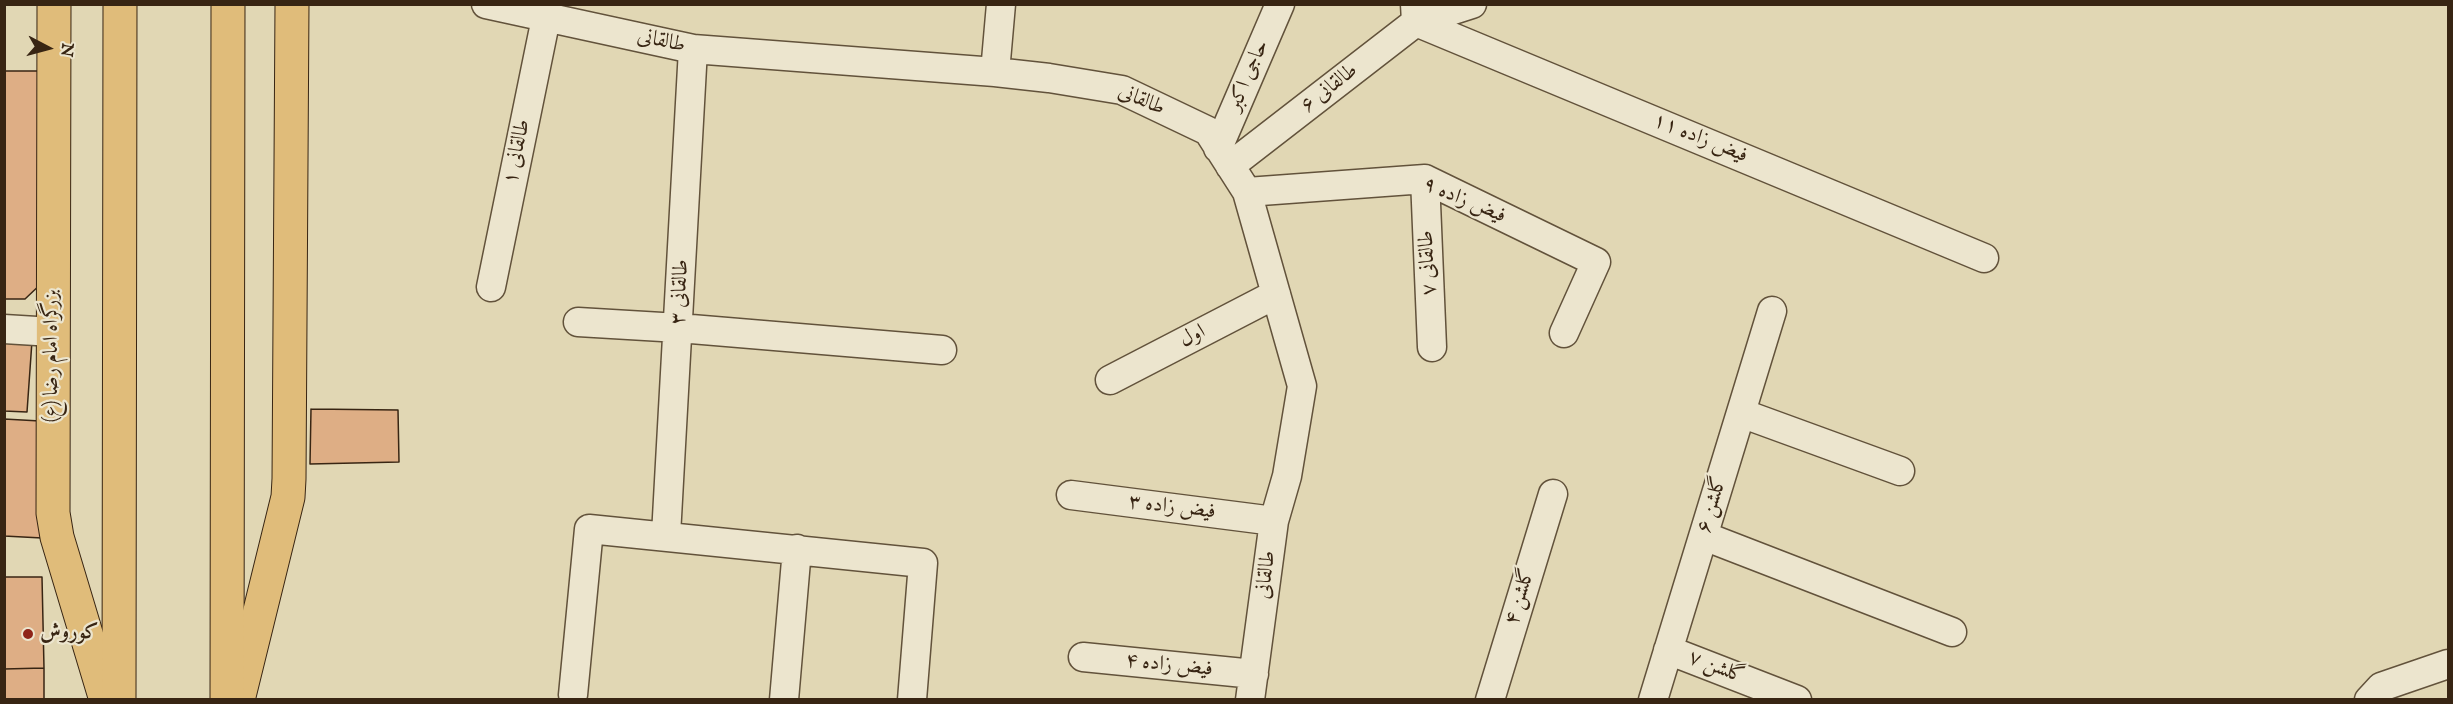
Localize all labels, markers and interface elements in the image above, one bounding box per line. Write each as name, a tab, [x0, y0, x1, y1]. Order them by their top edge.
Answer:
north arrow	[18, 18, 78, 78]
street label: طالقانی	[635, 25, 687, 59]
street label: حاجی اکبر	[1223, 37, 1275, 115]
text: N	[55, 42, 77, 58]
street label: طالقانی ۶	[1296, 59, 1364, 119]
street label: طالقانی	[1114, 80, 1168, 122]
street label: فیض زاده ۱۱	[1649, 109, 1751, 169]
street label: طالقانی ۱	[499, 117, 537, 187]
street label: فیض زاده ۹	[1419, 172, 1509, 230]
street label: طالقانی ۷	[1415, 230, 1443, 296]
street label: طالقانی ۳	[667, 259, 695, 325]
street label: بزرگراه امام رضا (ع)	[40, 290, 66, 422]
street label: اول	[1176, 320, 1210, 354]
street label: گلشن ۶	[1692, 474, 1734, 536]
street label: فیض زاده ۳	[1127, 490, 1217, 526]
street label: طالقانی	[1252, 549, 1282, 601]
street label: گلشن ۴	[1500, 566, 1542, 628]
place label: کوروش	[40, 621, 99, 647]
marker: کوروش	[21, 627, 35, 641]
street label: گلشن ۷	[1684, 646, 1748, 690]
street label: فیض زاده ۴	[1124, 649, 1214, 683]

